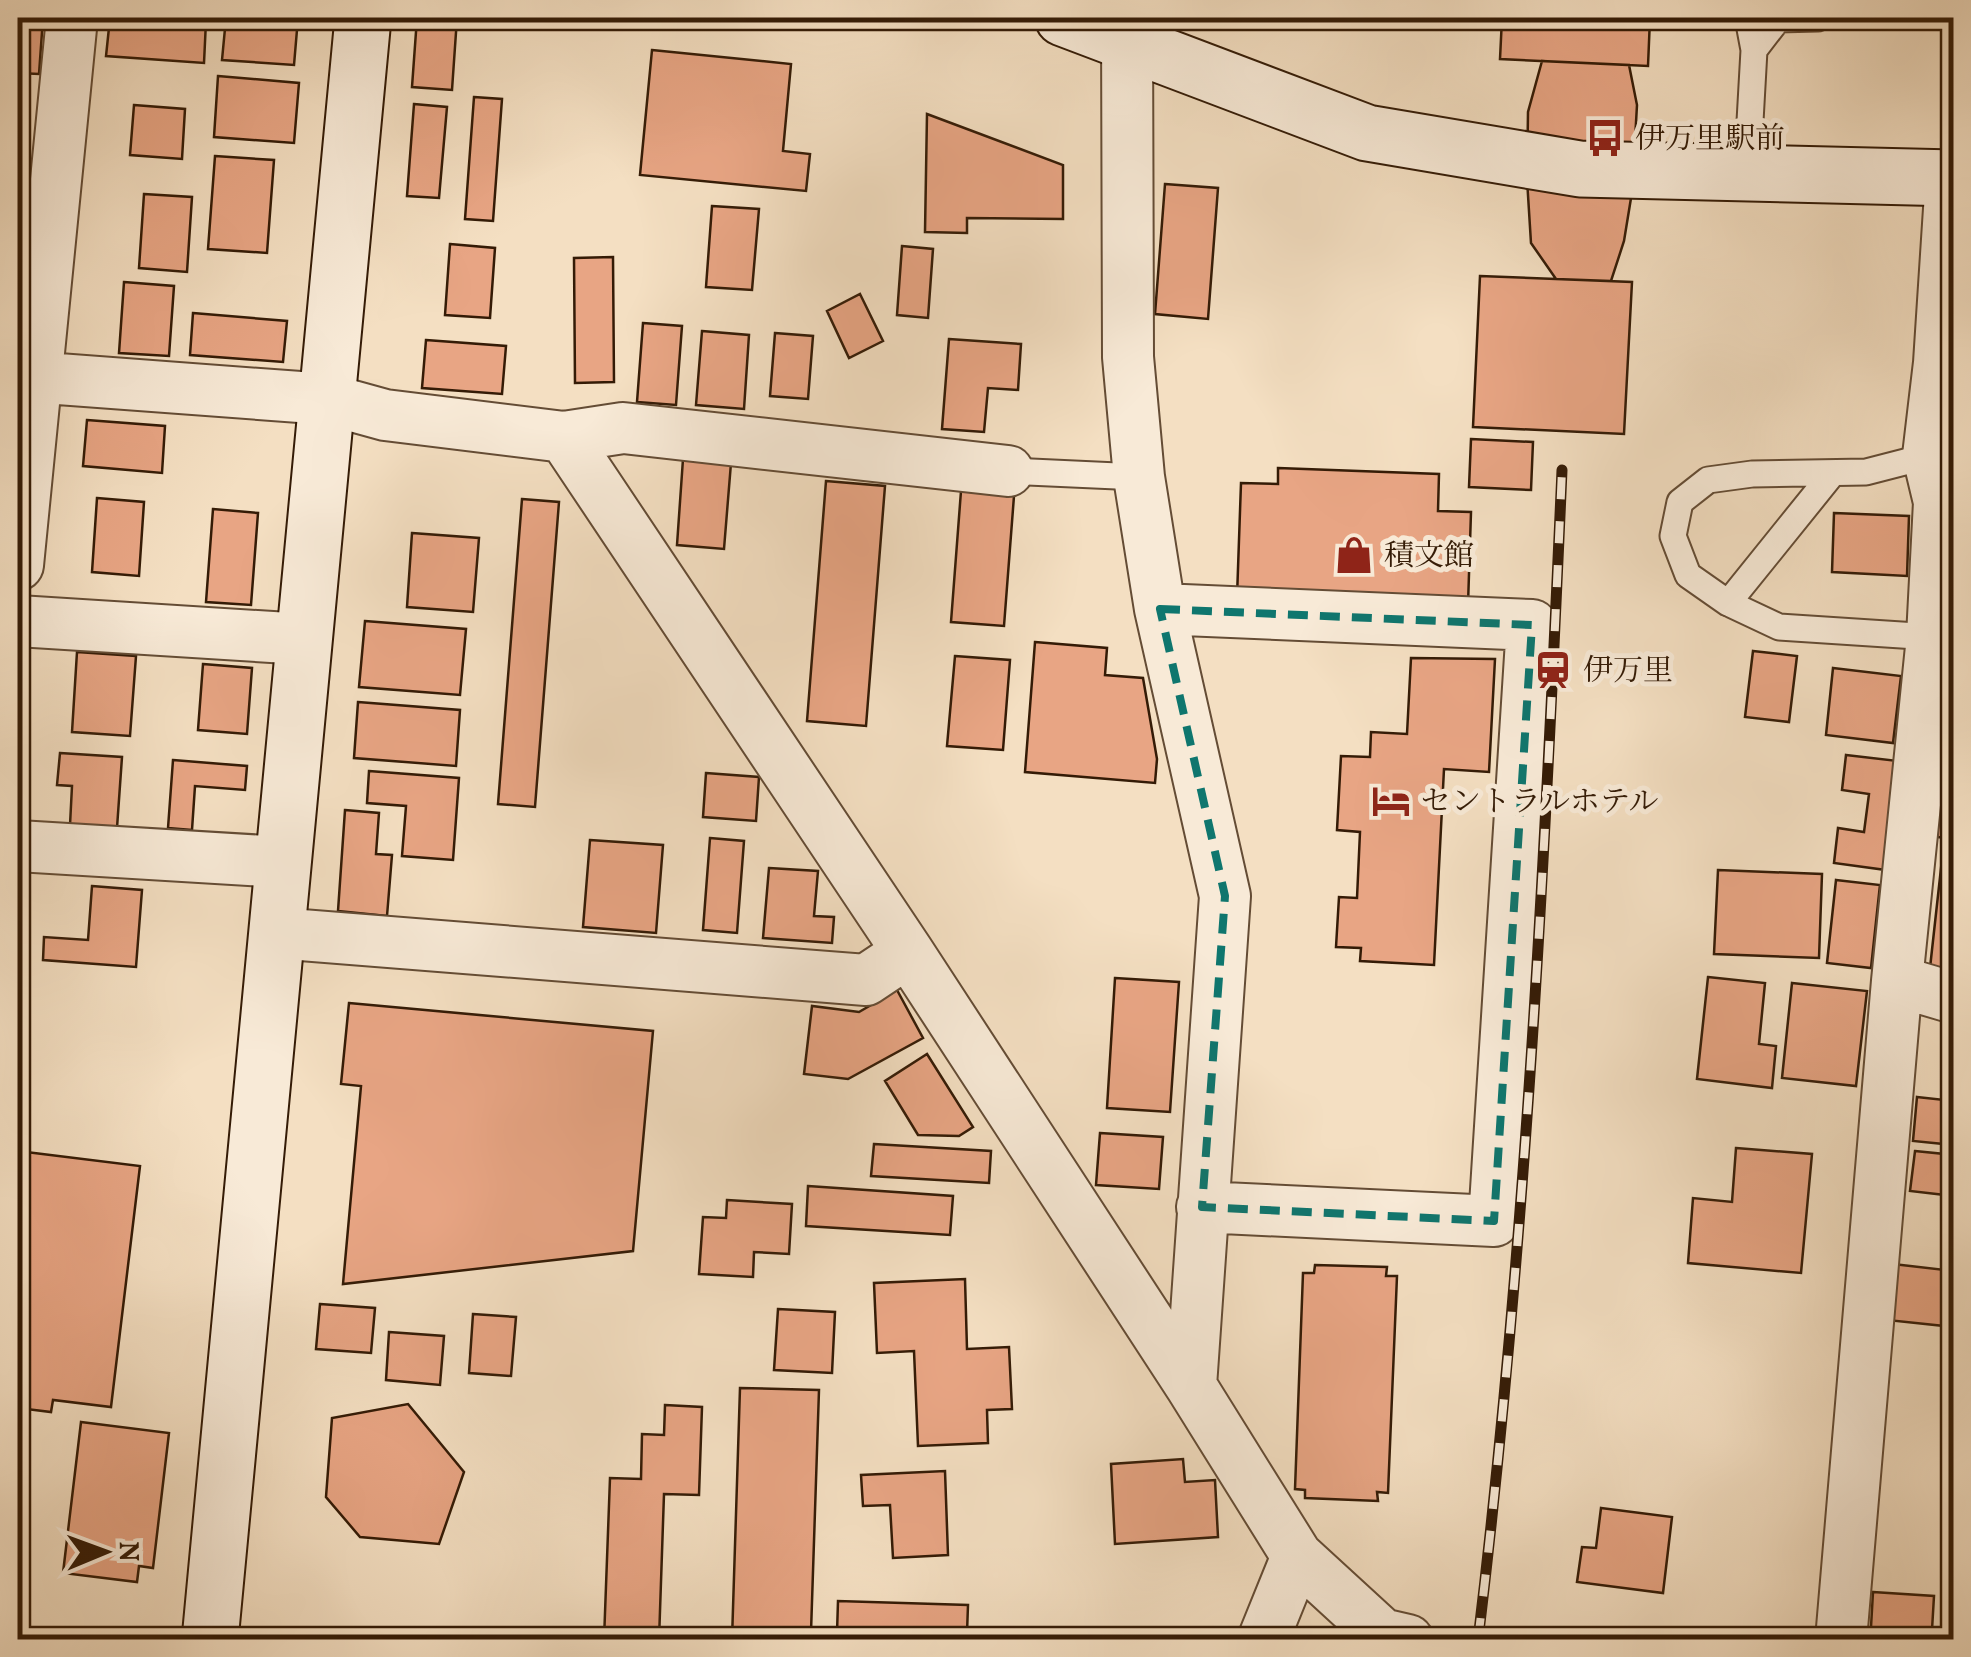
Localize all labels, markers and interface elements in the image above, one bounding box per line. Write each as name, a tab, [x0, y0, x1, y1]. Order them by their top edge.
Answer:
bus stop icon: 伊万里駅前	[1584, 117, 1626, 159]
place label: 伊万里駅前	[1635, 119, 1785, 161]
shop icon: 積文館	[1333, 534, 1375, 576]
place label: 積文館	[1384, 536, 1474, 578]
station icon: 伊万里	[1532, 649, 1574, 691]
place label: 伊万里	[1583, 651, 1673, 693]
hotel icon: セントラルホテル	[1370, 780, 1412, 822]
place label: セントラルホテル	[1421, 782, 1659, 824]
north arrow	[55, 1502, 155, 1602]
text: N	[108, 1541, 147, 1562]

